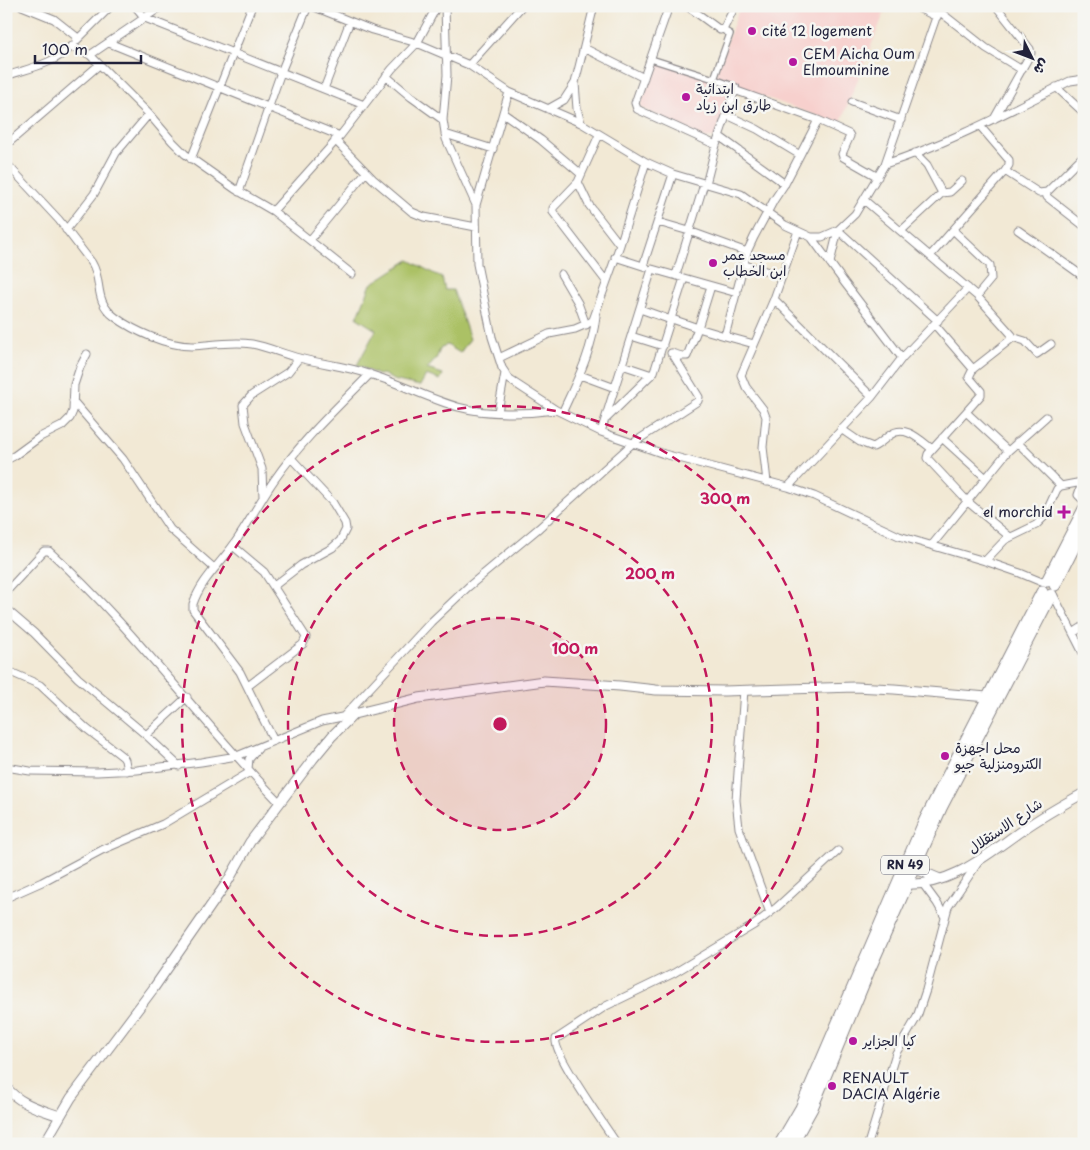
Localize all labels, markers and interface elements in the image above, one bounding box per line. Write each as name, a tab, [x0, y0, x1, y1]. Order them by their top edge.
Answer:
place label: cité 12 logement	[762, 20, 872, 41]
marker: cité 12 logement	[746, 25, 758, 37]
scale bar	[35, 32, 141, 64]
north arrow	[1008, 32, 1058, 82]
text: 100 m	[42, 37, 88, 60]
place label: CEM Aicha Oum Elmouminine	[803, 43, 915, 80]
text: ش	[1029, 54, 1055, 80]
marker: CEM Aicha Oum Elmouminine	[787, 56, 799, 68]
place label: ابتدائية طارق ابن زياد	[696, 78, 771, 115]
marker: ابتدائية طارق ابن زياد	[680, 91, 692, 103]
place label: مسجد عمر ابن الخطاب	[722, 244, 787, 281]
marker: مسجد عمر ابن الخطاب	[707, 257, 719, 269]
text: 300 m	[700, 486, 750, 509]
place label: el morchid	[983, 501, 1053, 522]
marker: el morchid	[1057, 505, 1071, 519]
text: 200 m	[625, 561, 675, 584]
text: 100 m	[552, 636, 598, 659]
centre of rings	[491, 715, 509, 733]
place label: محل اجهزة الكترومنزلية جيو	[954, 737, 1042, 774]
marker: محل اجهزة الكترومنزلية جيو	[939, 750, 951, 762]
street label: شارع الاستقلال	[963, 793, 1046, 858]
road number: RN 49	[881, 856, 929, 874]
place label: كيا الجزاير	[862, 1030, 917, 1051]
marker: كيا الجزاير	[847, 1035, 859, 1047]
place label: RENAULT DACIA Algérie	[842, 1067, 940, 1104]
marker: RENAULT DACIA Algérie	[826, 1080, 838, 1092]

